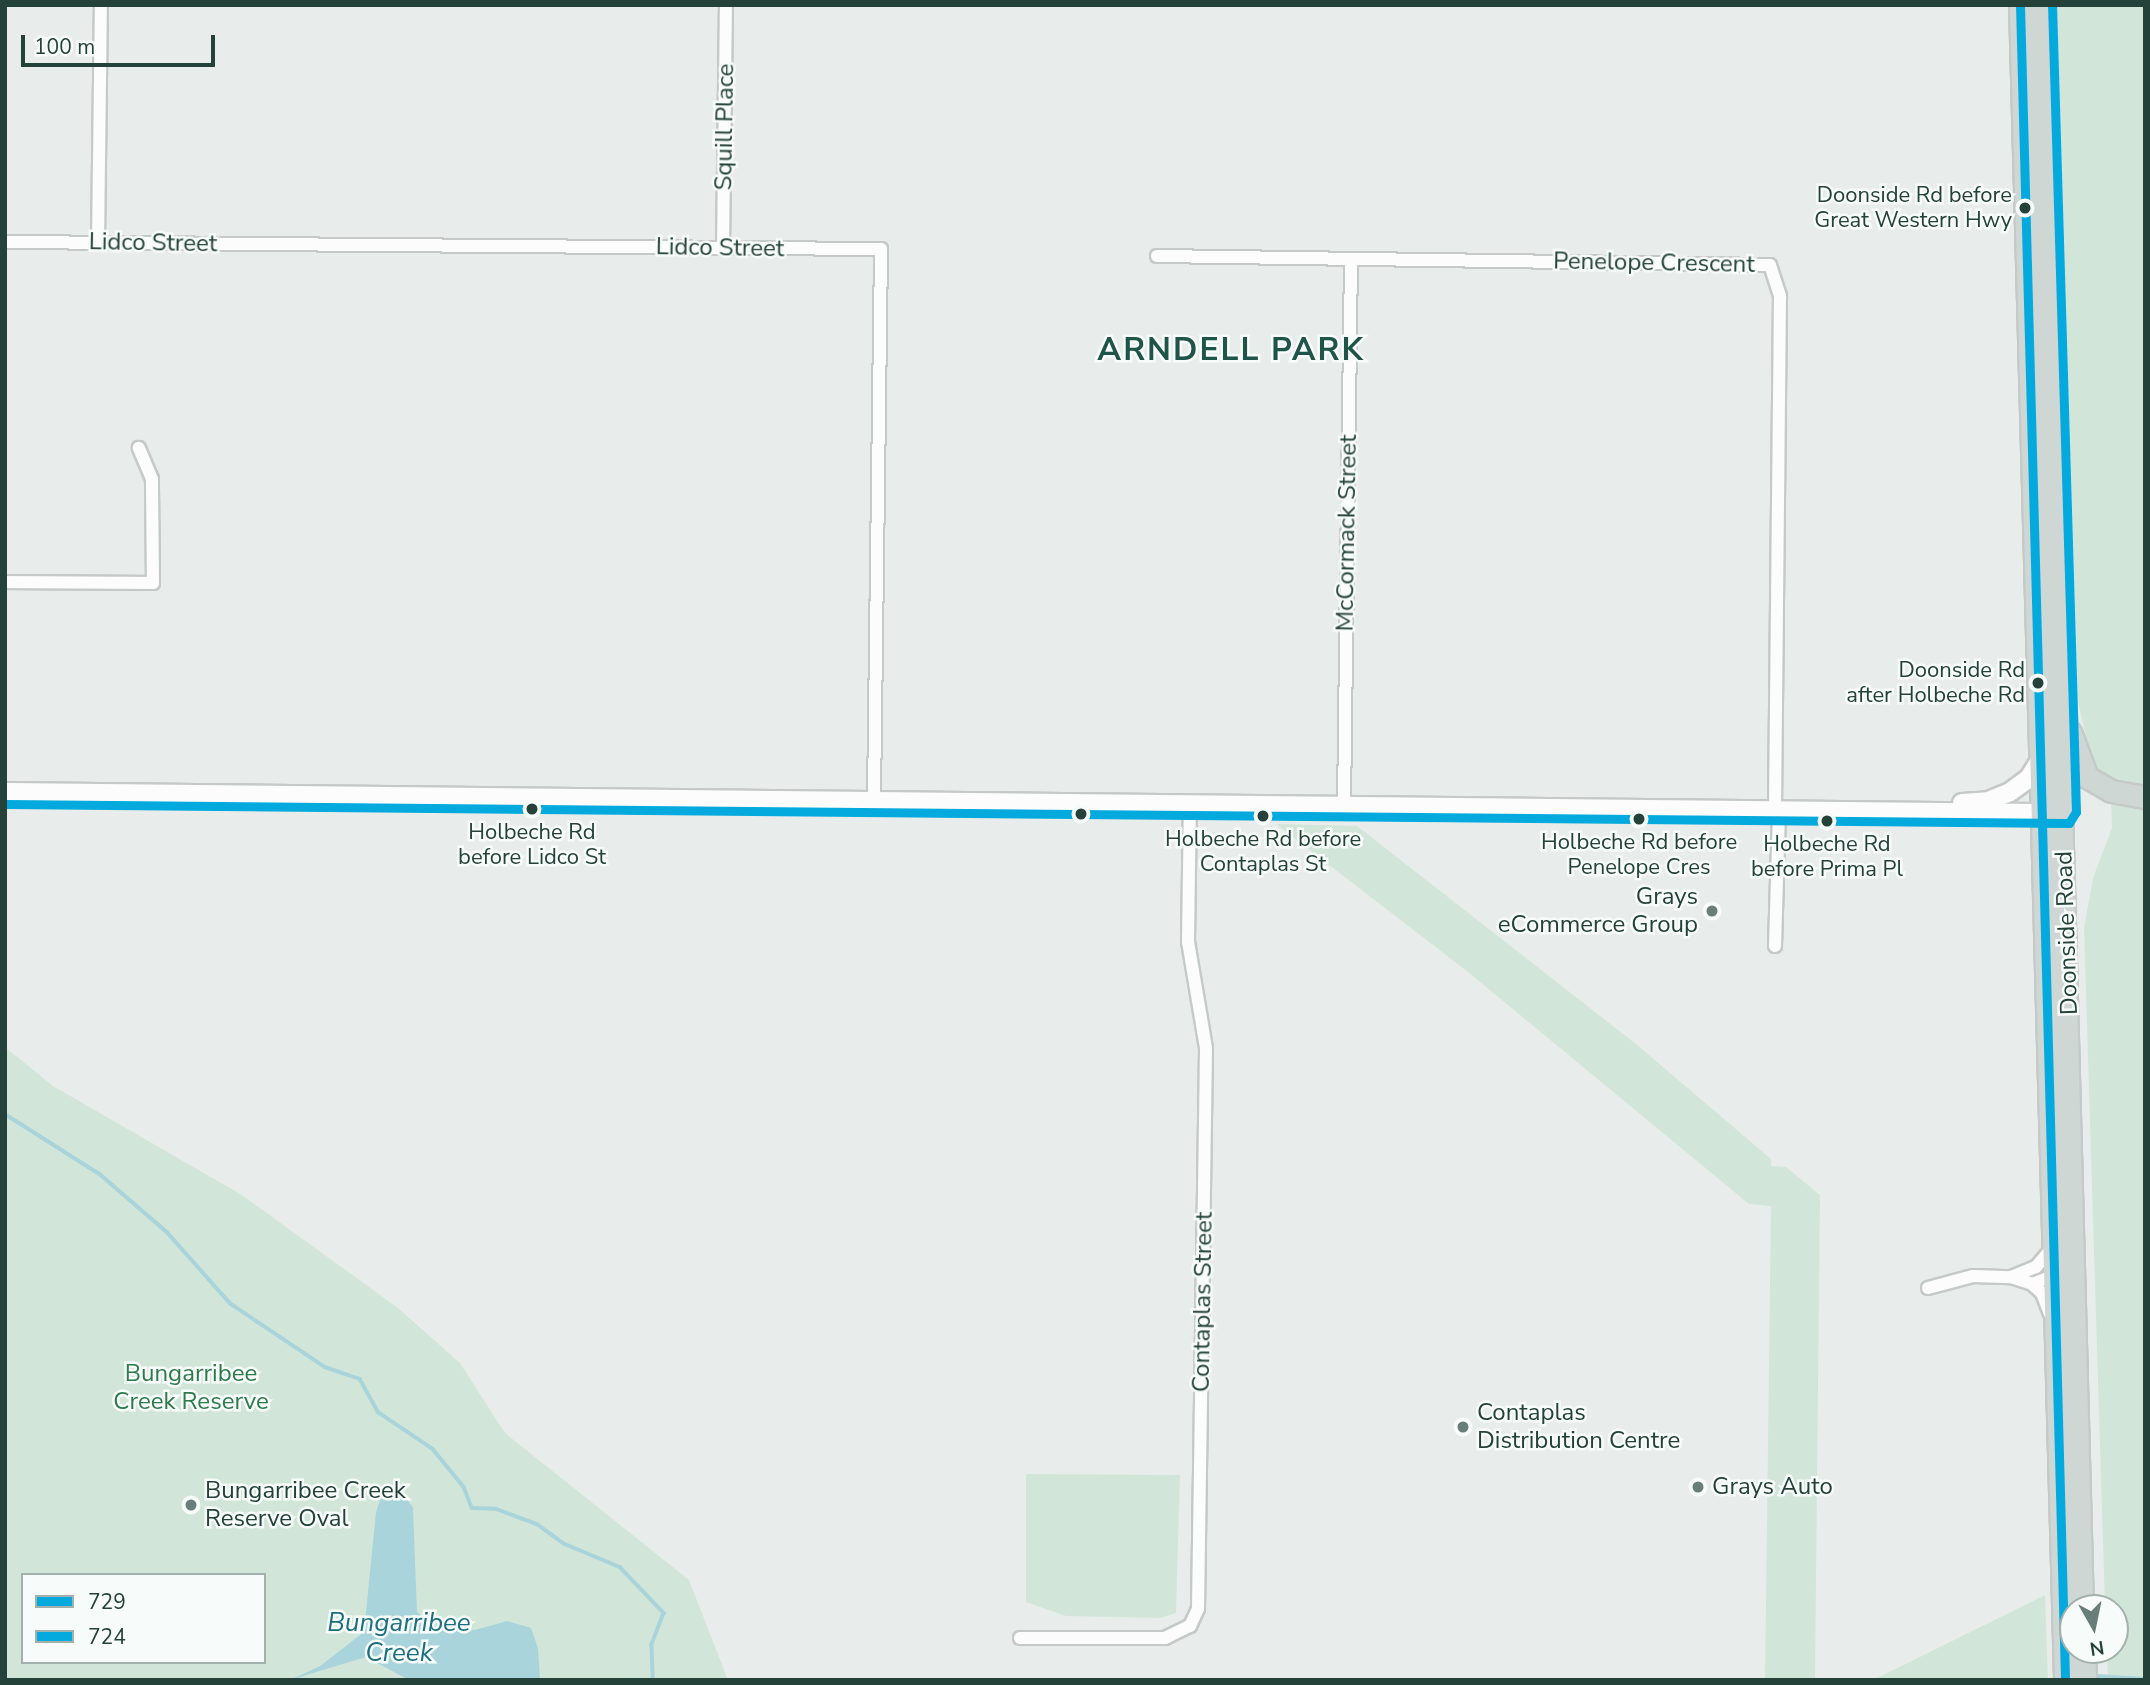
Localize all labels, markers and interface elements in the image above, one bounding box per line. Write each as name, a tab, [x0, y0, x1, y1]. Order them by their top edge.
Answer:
scale bar	[24, 21, 219, 65]
text: 100 m	[34, 33, 95, 61]
street label: Squill Place	[709, 63, 741, 191]
place label: Doonside Rd before Great Western Hwy	[1814, 182, 2012, 234]
marker: Doonside Rd before Great Western Hwy	[2018, 201, 2032, 215]
street label: Lidco Street	[89, 227, 217, 259]
street label: Lidco Street	[656, 232, 784, 264]
street label: Penelope Crescent	[1553, 247, 1755, 279]
district label: ARNDELL PARK	[1099, 331, 1363, 369]
street label: McCormack Street	[1331, 434, 1363, 632]
place label: Doonside Rd after Holbeche Rd	[1846, 657, 2025, 708]
marker: Doonside Rd after Holbeche Rd	[2031, 676, 2045, 690]
marker: Holbeche Rd before Lidco St	[525, 802, 539, 816]
unlabelled marker	[1074, 807, 1088, 821]
marker: Holbeche Rd before Contaplas St	[1256, 809, 1270, 823]
marker: Holbeche Rd before Penelope Cres	[1632, 812, 1646, 826]
marker: Holbeche Rd before Prima Pl	[1820, 814, 1834, 828]
place label: Holbeche Rd before Lidco St	[458, 819, 606, 870]
place label: Holbeche Rd before Contaplas St	[1165, 826, 1361, 878]
place label: Holbeche Rd before Penelope Cres	[1541, 829, 1737, 880]
place label: Holbeche Rd before Prima Pl	[1751, 831, 1903, 882]
street label: Doonside Road	[2050, 851, 2084, 1015]
place label: Grays eCommerce Group	[1498, 883, 1698, 939]
marker: Grays eCommerce Group	[1704, 903, 1720, 919]
street label: Contaplas Street	[1187, 1212, 1219, 1392]
park label: Bungarribee Creek Reserve	[113, 1360, 269, 1416]
place label: Contaplas Distribution Centre	[1477, 1399, 1680, 1455]
marker: Contaplas Distribution Centre	[1455, 1419, 1471, 1435]
place label: Grays Auto	[1712, 1473, 1833, 1501]
place label: Bungarribee Creek Reserve Oval	[205, 1477, 406, 1533]
marker: Grays Auto	[1690, 1479, 1706, 1495]
marker: Bungarribee Creek Reserve Oval	[183, 1497, 199, 1513]
legend	[21, 1573, 266, 1664]
text: 729	[88, 1588, 126, 1616]
north arrow	[2059, 1594, 2129, 1664]
water label: Bungarribee Creek	[327, 1607, 471, 1668]
text: 724	[88, 1623, 126, 1651]
text: N	[2088, 1634, 2106, 1662]

